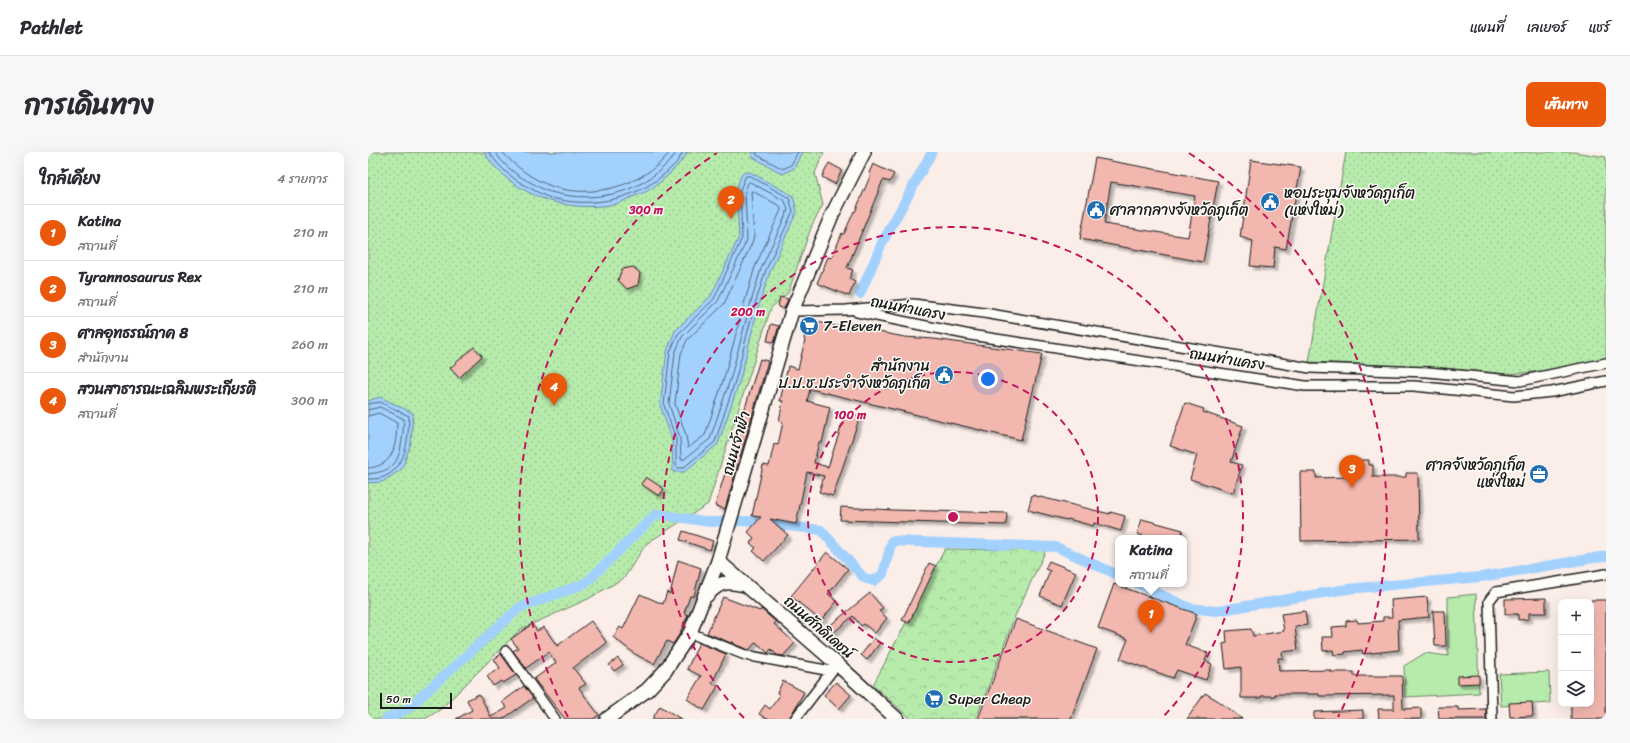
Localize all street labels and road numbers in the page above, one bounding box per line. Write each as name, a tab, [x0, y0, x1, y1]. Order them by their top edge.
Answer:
street label: ถนนท่าแครง	[868, 288, 948, 328]
street label: ถนนท่าแครง	[1187, 340, 1267, 378]
street label: ถนนเจ้าฟ้า	[714, 407, 758, 479]
street label: ถนนศักดิเดชน์	[778, 589, 863, 667]

